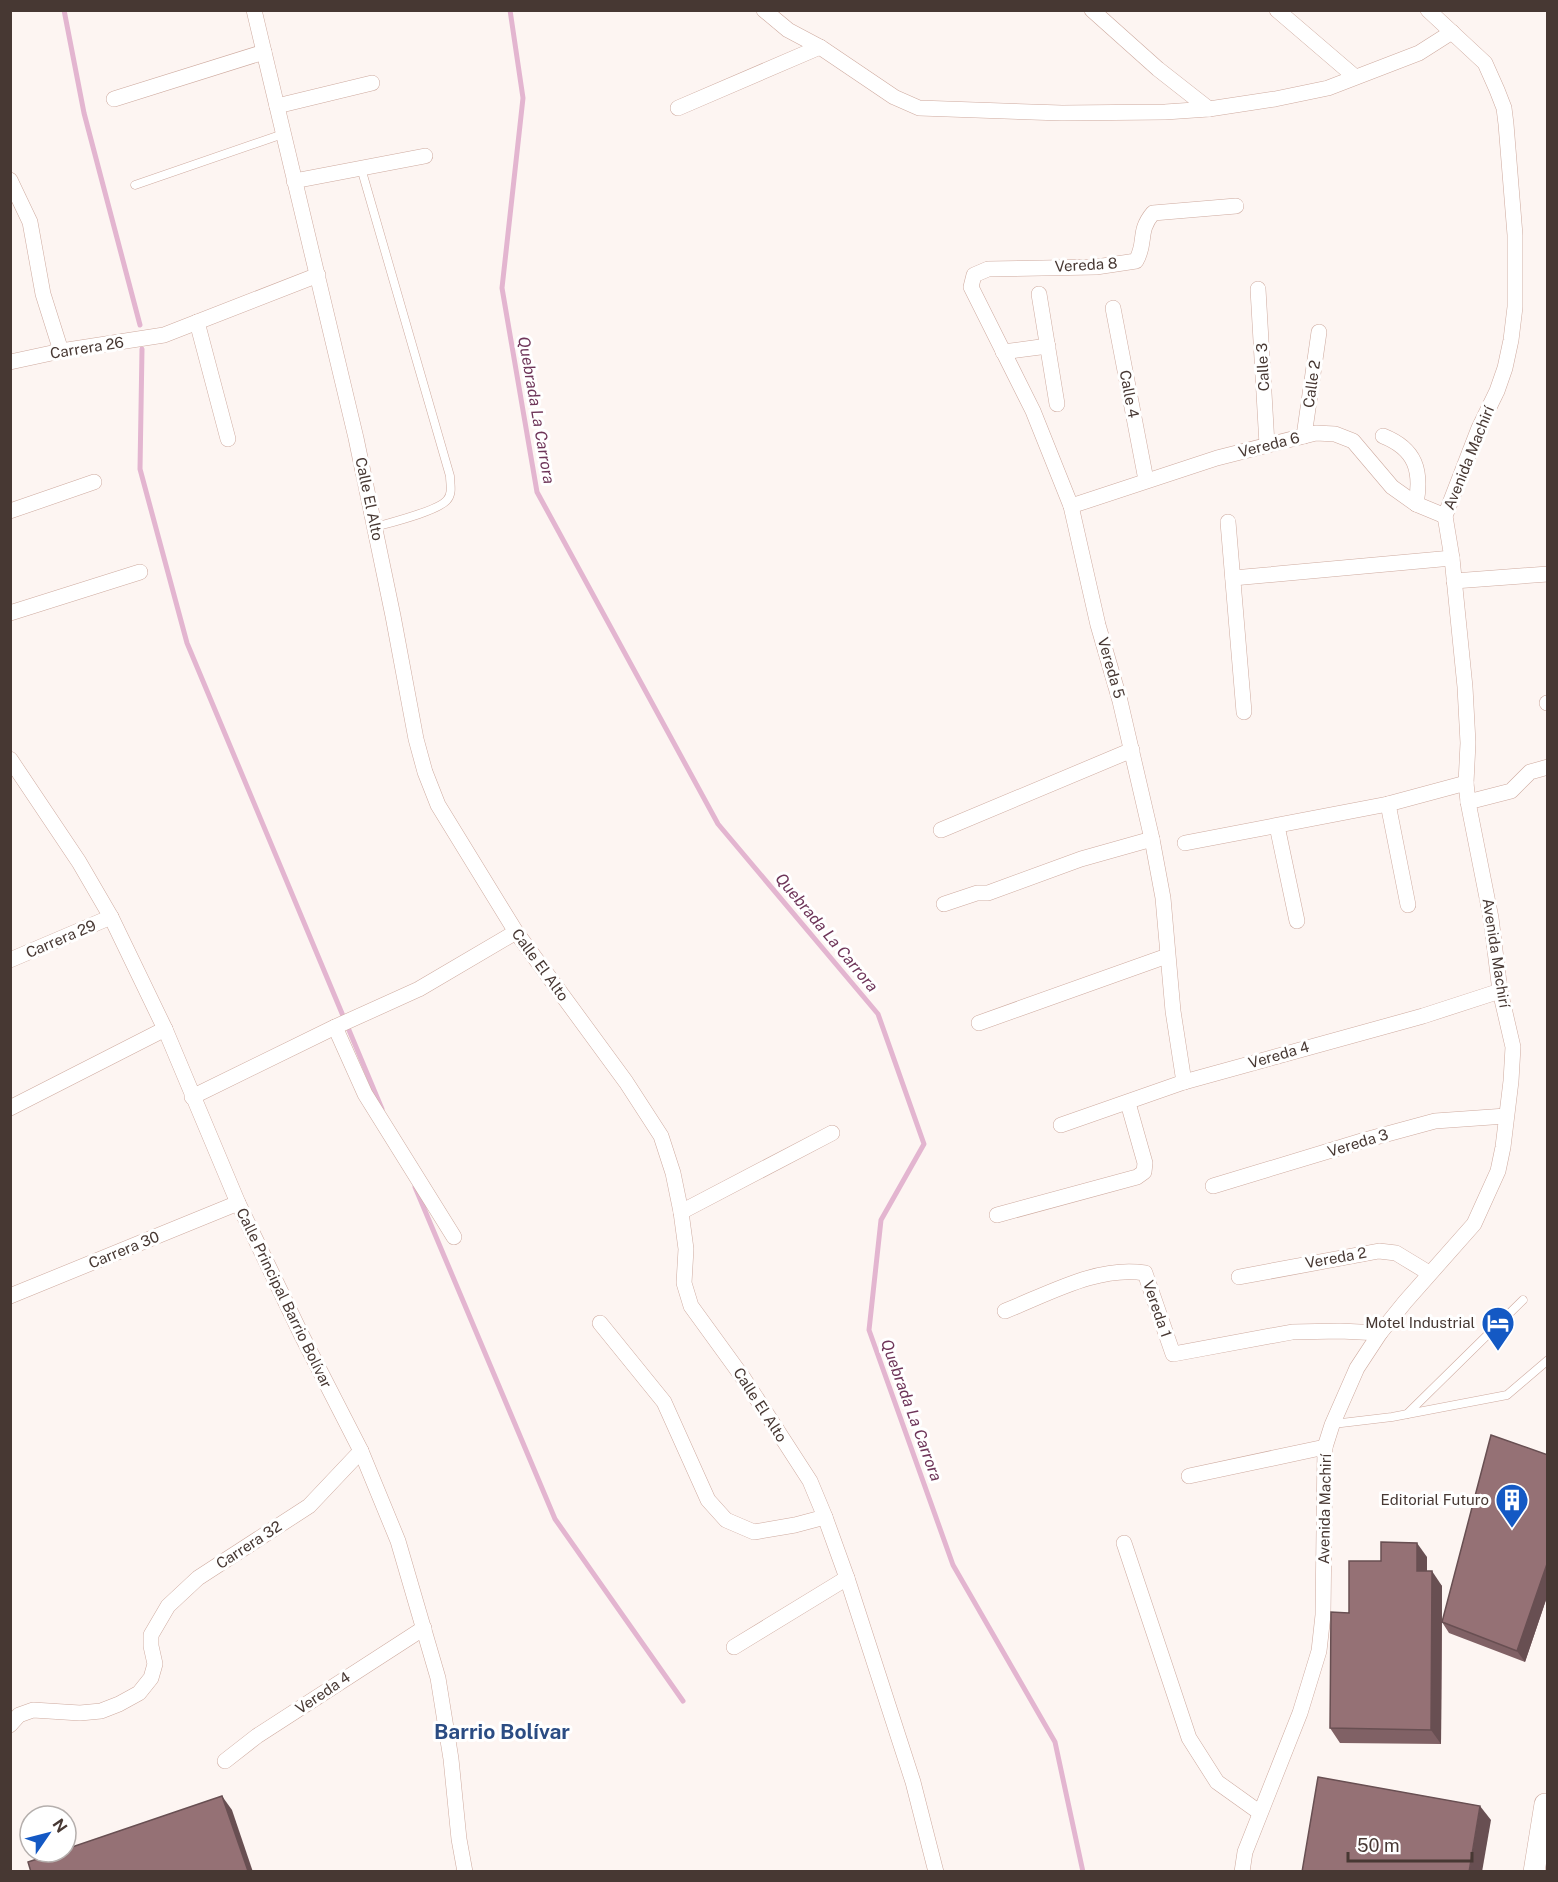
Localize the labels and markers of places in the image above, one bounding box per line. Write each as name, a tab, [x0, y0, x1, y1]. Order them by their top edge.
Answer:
hotel icon: Motel Industrial	[1480, 1305, 1516, 1352]
place label: Motel Industrial	[1365, 1314, 1475, 1331]
building icon: Editorial Futuro	[1494, 1482, 1530, 1529]
place label: Editorial Futuro	[1381, 1491, 1489, 1508]

